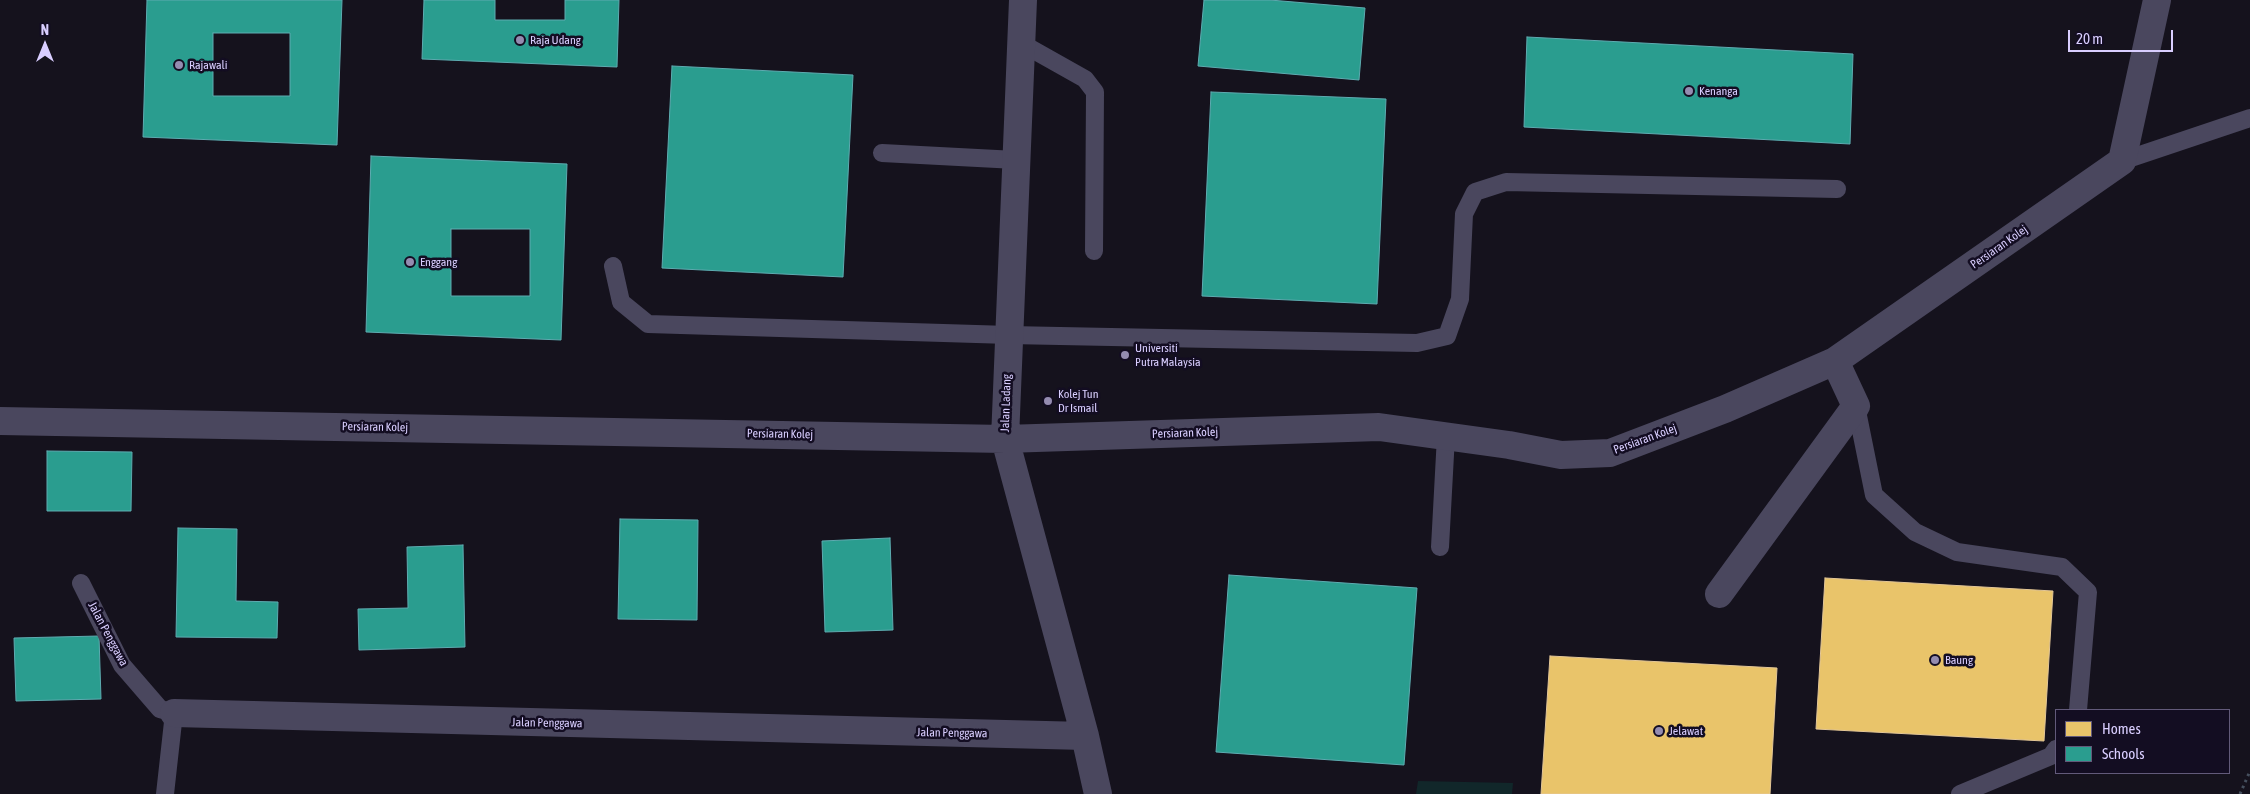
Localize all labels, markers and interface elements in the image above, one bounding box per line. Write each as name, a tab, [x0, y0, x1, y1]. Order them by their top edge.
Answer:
north arrow	[20, 20, 70, 70]
scale bar	[2070, 20, 2175, 52]
text: N	[41, 22, 49, 38]
text: 20 m	[2076, 30, 2103, 47]
place label: Raja Udang	[530, 33, 581, 47]
marker: Raja Udang	[514, 34, 526, 46]
place label: Rajawali	[189, 58, 227, 72]
marker: Rajawali	[173, 59, 185, 71]
place label: Kenanga	[1699, 84, 1738, 98]
marker: Kenanga	[1683, 85, 1695, 97]
street label: Persiaran Kolej	[1968, 222, 2030, 272]
place label: Enggang	[420, 255, 457, 269]
marker: Enggang	[404, 256, 416, 268]
place label: Universiti Putra Malaysia	[1135, 341, 1201, 369]
marker: Universiti Putra Malaysia	[1119, 349, 1131, 361]
street label: Jalan Ladang	[998, 374, 1014, 432]
place label: Kolej Tun Dr Ismail	[1058, 387, 1098, 415]
marker: Kolej Tun Dr Ismail	[1042, 395, 1054, 407]
street label: Persiaran Kolej	[342, 419, 408, 435]
street label: Persiaran Kolej	[1611, 421, 1679, 457]
street label: Persiaran Kolej	[1152, 425, 1218, 441]
street label: Persiaran Kolej	[747, 426, 813, 442]
street label: Jalan Penggawa	[85, 599, 131, 669]
place label: Baung	[1945, 653, 1973, 667]
marker: Baung	[1929, 654, 1941, 666]
legend	[2055, 709, 2230, 774]
street label: Jalan Penggawa	[512, 715, 582, 731]
text: Homes	[2102, 720, 2141, 737]
place label: Jelawat	[1669, 724, 1703, 738]
street label: Jalan Penggawa	[917, 725, 987, 741]
marker: Jelawat	[1653, 725, 1665, 737]
text: Schools	[2102, 745, 2145, 762]

